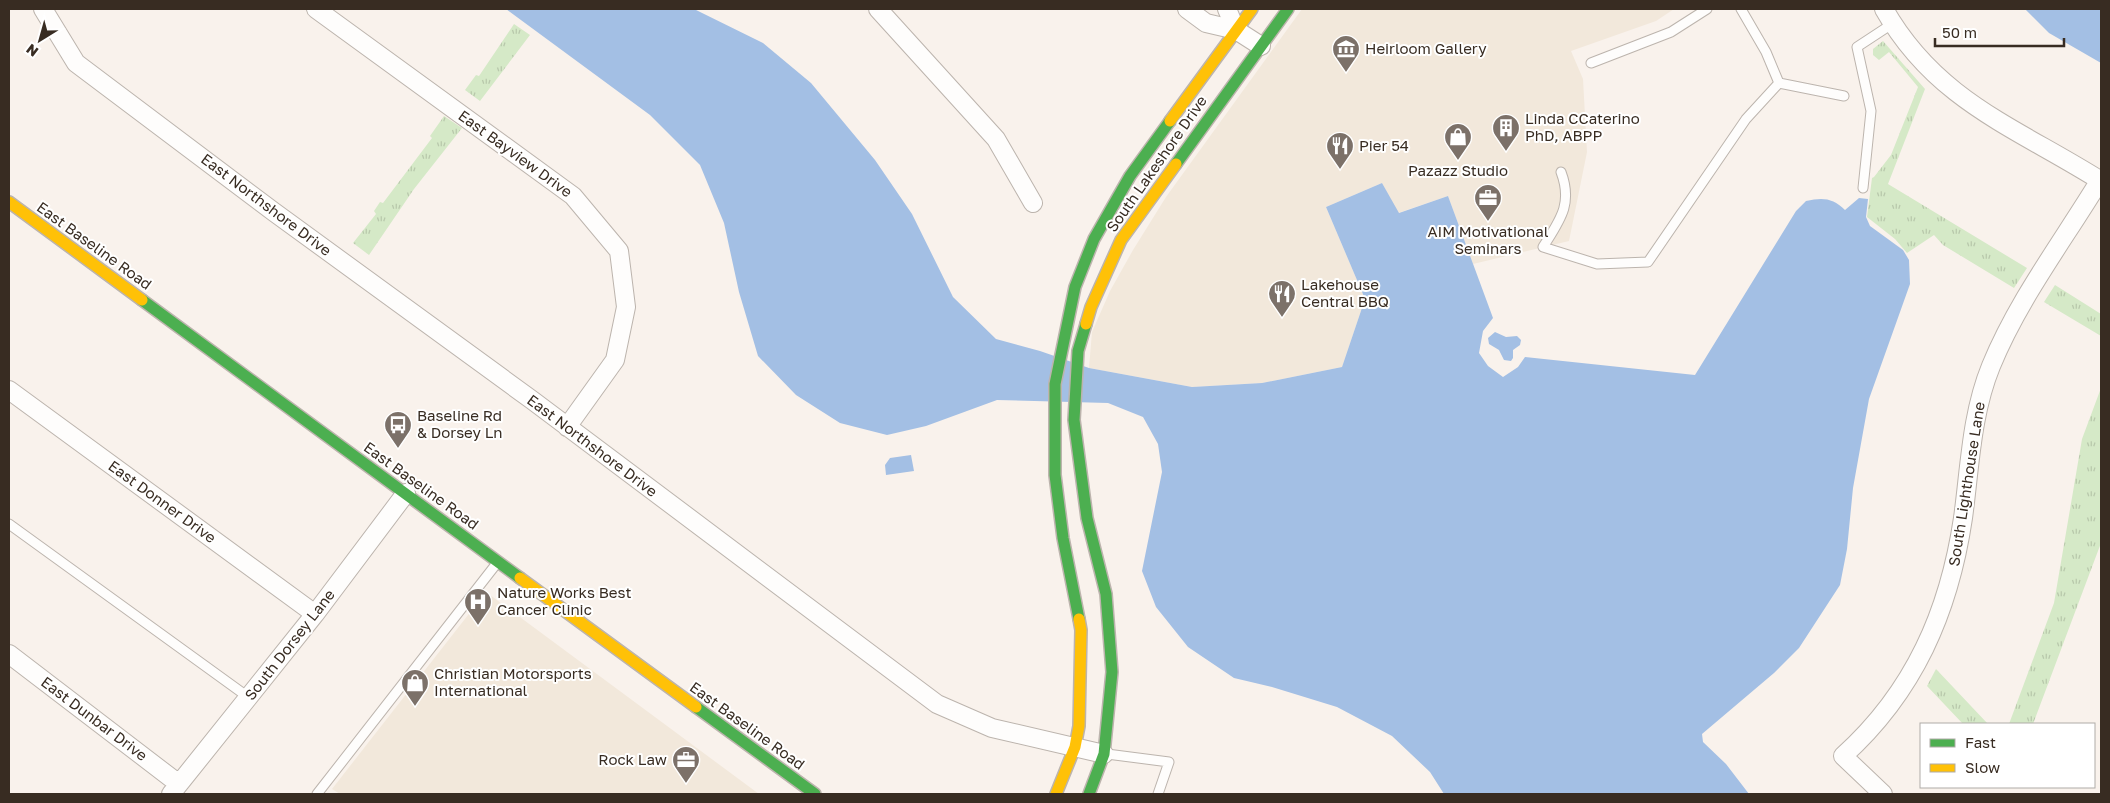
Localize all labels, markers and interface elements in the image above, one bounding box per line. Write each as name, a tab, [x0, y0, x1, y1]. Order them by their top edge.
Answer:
north arrow	[15, 15, 65, 65]
scale bar	[1935, 15, 2064, 47]
text: 50 m	[1942, 23, 1977, 41]
museum icon: Heirloom Gallery	[1331, 34, 1361, 73]
place label: Heirloom Gallery	[1365, 39, 1487, 57]
text: N	[23, 41, 41, 61]
street label: South Lakeshore Drive	[1102, 92, 1210, 235]
street label: East Bayview Drive	[455, 106, 576, 201]
place label: Linda CCaterino PhD, ABPP	[1525, 109, 1640, 144]
building icon: Linda CCaterino PhD, ABPP	[1491, 113, 1521, 152]
shop icon: Pazazz Studio	[1443, 122, 1473, 161]
restaurant icon: Pier 54	[1325, 131, 1355, 170]
place label: Pier 54	[1359, 136, 1409, 154]
street label: East Northshore Drive	[198, 149, 336, 259]
place label: Pazazz Studio	[1408, 161, 1508, 179]
office icon: AIM Motivational Seminars	[1473, 183, 1503, 222]
street label: East Baseline Road	[34, 197, 156, 293]
place label: AIM Motivational Seminars	[1427, 222, 1549, 257]
place label: Lakehouse Central BBQ	[1301, 275, 1389, 310]
restaurant icon: Lakehouse Central BBQ	[1267, 279, 1297, 318]
street label: East Northshore Drive	[524, 390, 662, 500]
street label: South Lighthouse Lane	[1944, 400, 1988, 567]
place label: Baseline Rd & Dorsey Ln	[417, 406, 502, 441]
bus stop icon: Baseline Rd & Dorsey Ln	[383, 410, 413, 449]
street label: East Baseline Road	[361, 437, 483, 533]
street label: East Donner Drive	[105, 456, 220, 546]
place label: Nature Works Best Cancer Clinic	[497, 583, 631, 618]
street label: South Dorsey Lane	[240, 585, 338, 703]
hospital icon: Nature Works Best Cancer Clinic	[463, 587, 493, 626]
place label: Christian Motorsports International	[434, 664, 592, 699]
shop icon: Christian Motorsports International	[400, 668, 430, 707]
street label: East Dunbar Drive	[38, 672, 152, 764]
street label: East Baseline Road	[687, 677, 809, 773]
legend	[1920, 723, 2095, 788]
text: Fast	[1965, 733, 1996, 751]
office icon: Rock Law	[671, 745, 701, 784]
place label: Rock Law	[598, 750, 667, 768]
text: Slow	[1965, 758, 2000, 776]

